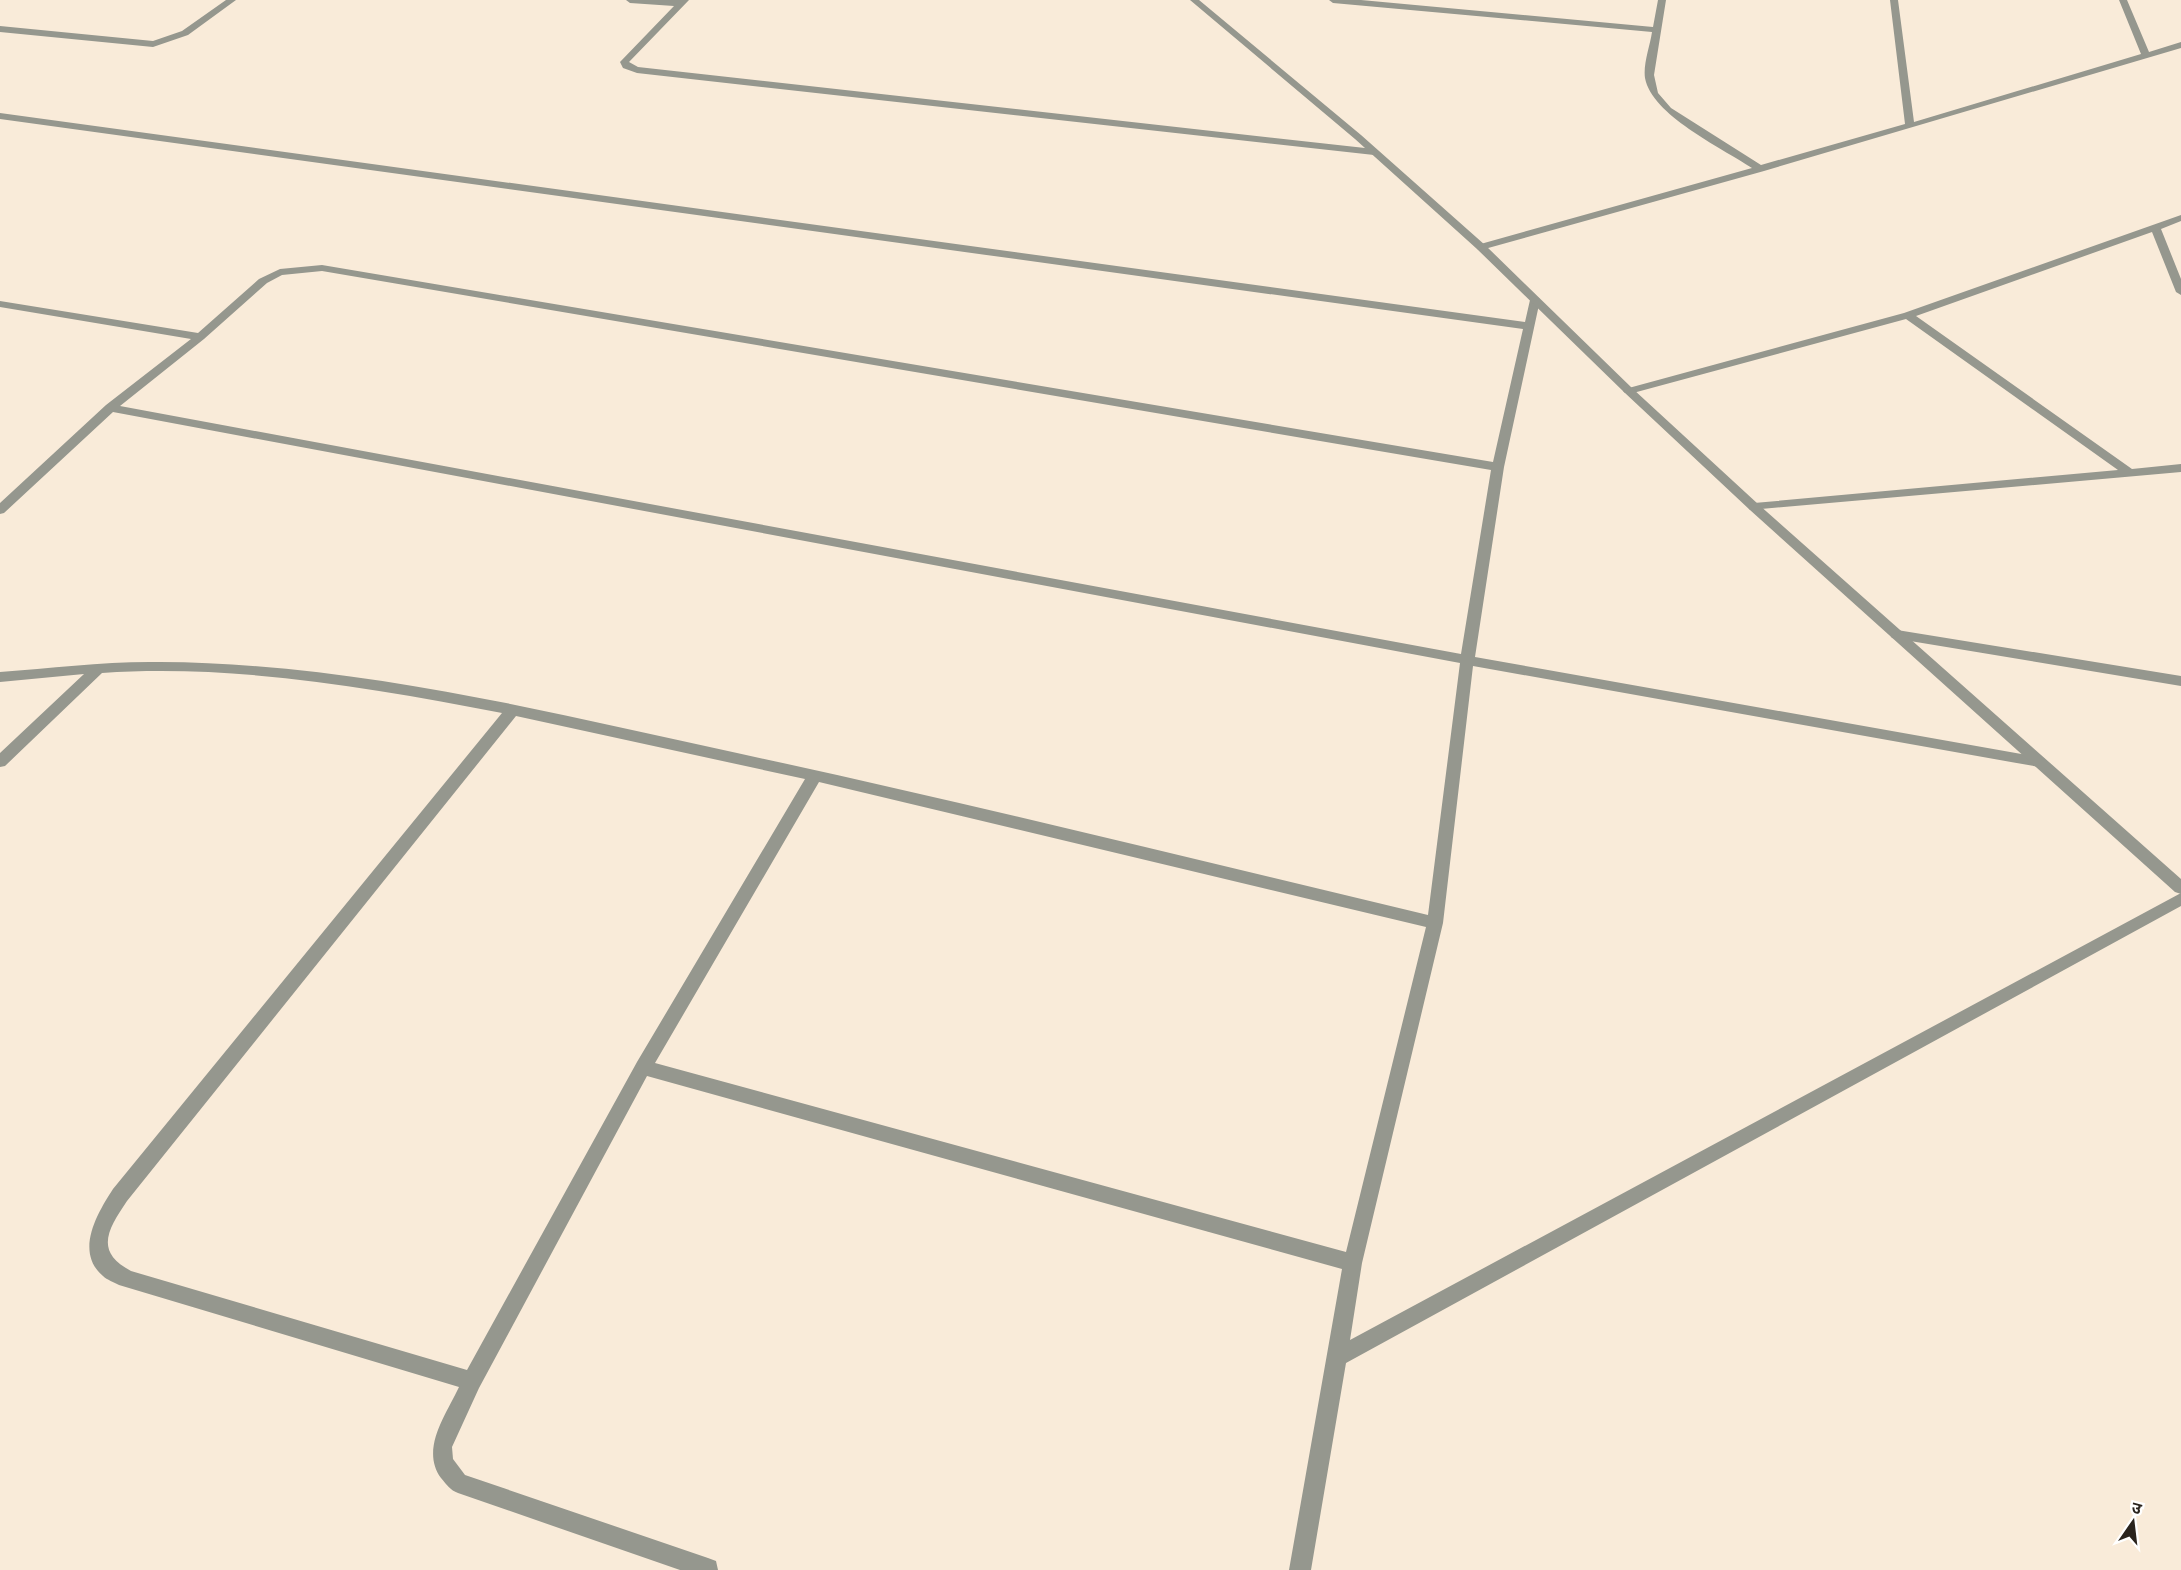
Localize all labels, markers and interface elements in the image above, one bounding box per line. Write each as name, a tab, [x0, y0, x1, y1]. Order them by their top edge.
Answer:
north arrow	[2103, 1492, 2163, 1552]
text: उ	[2130, 1498, 2144, 1518]

